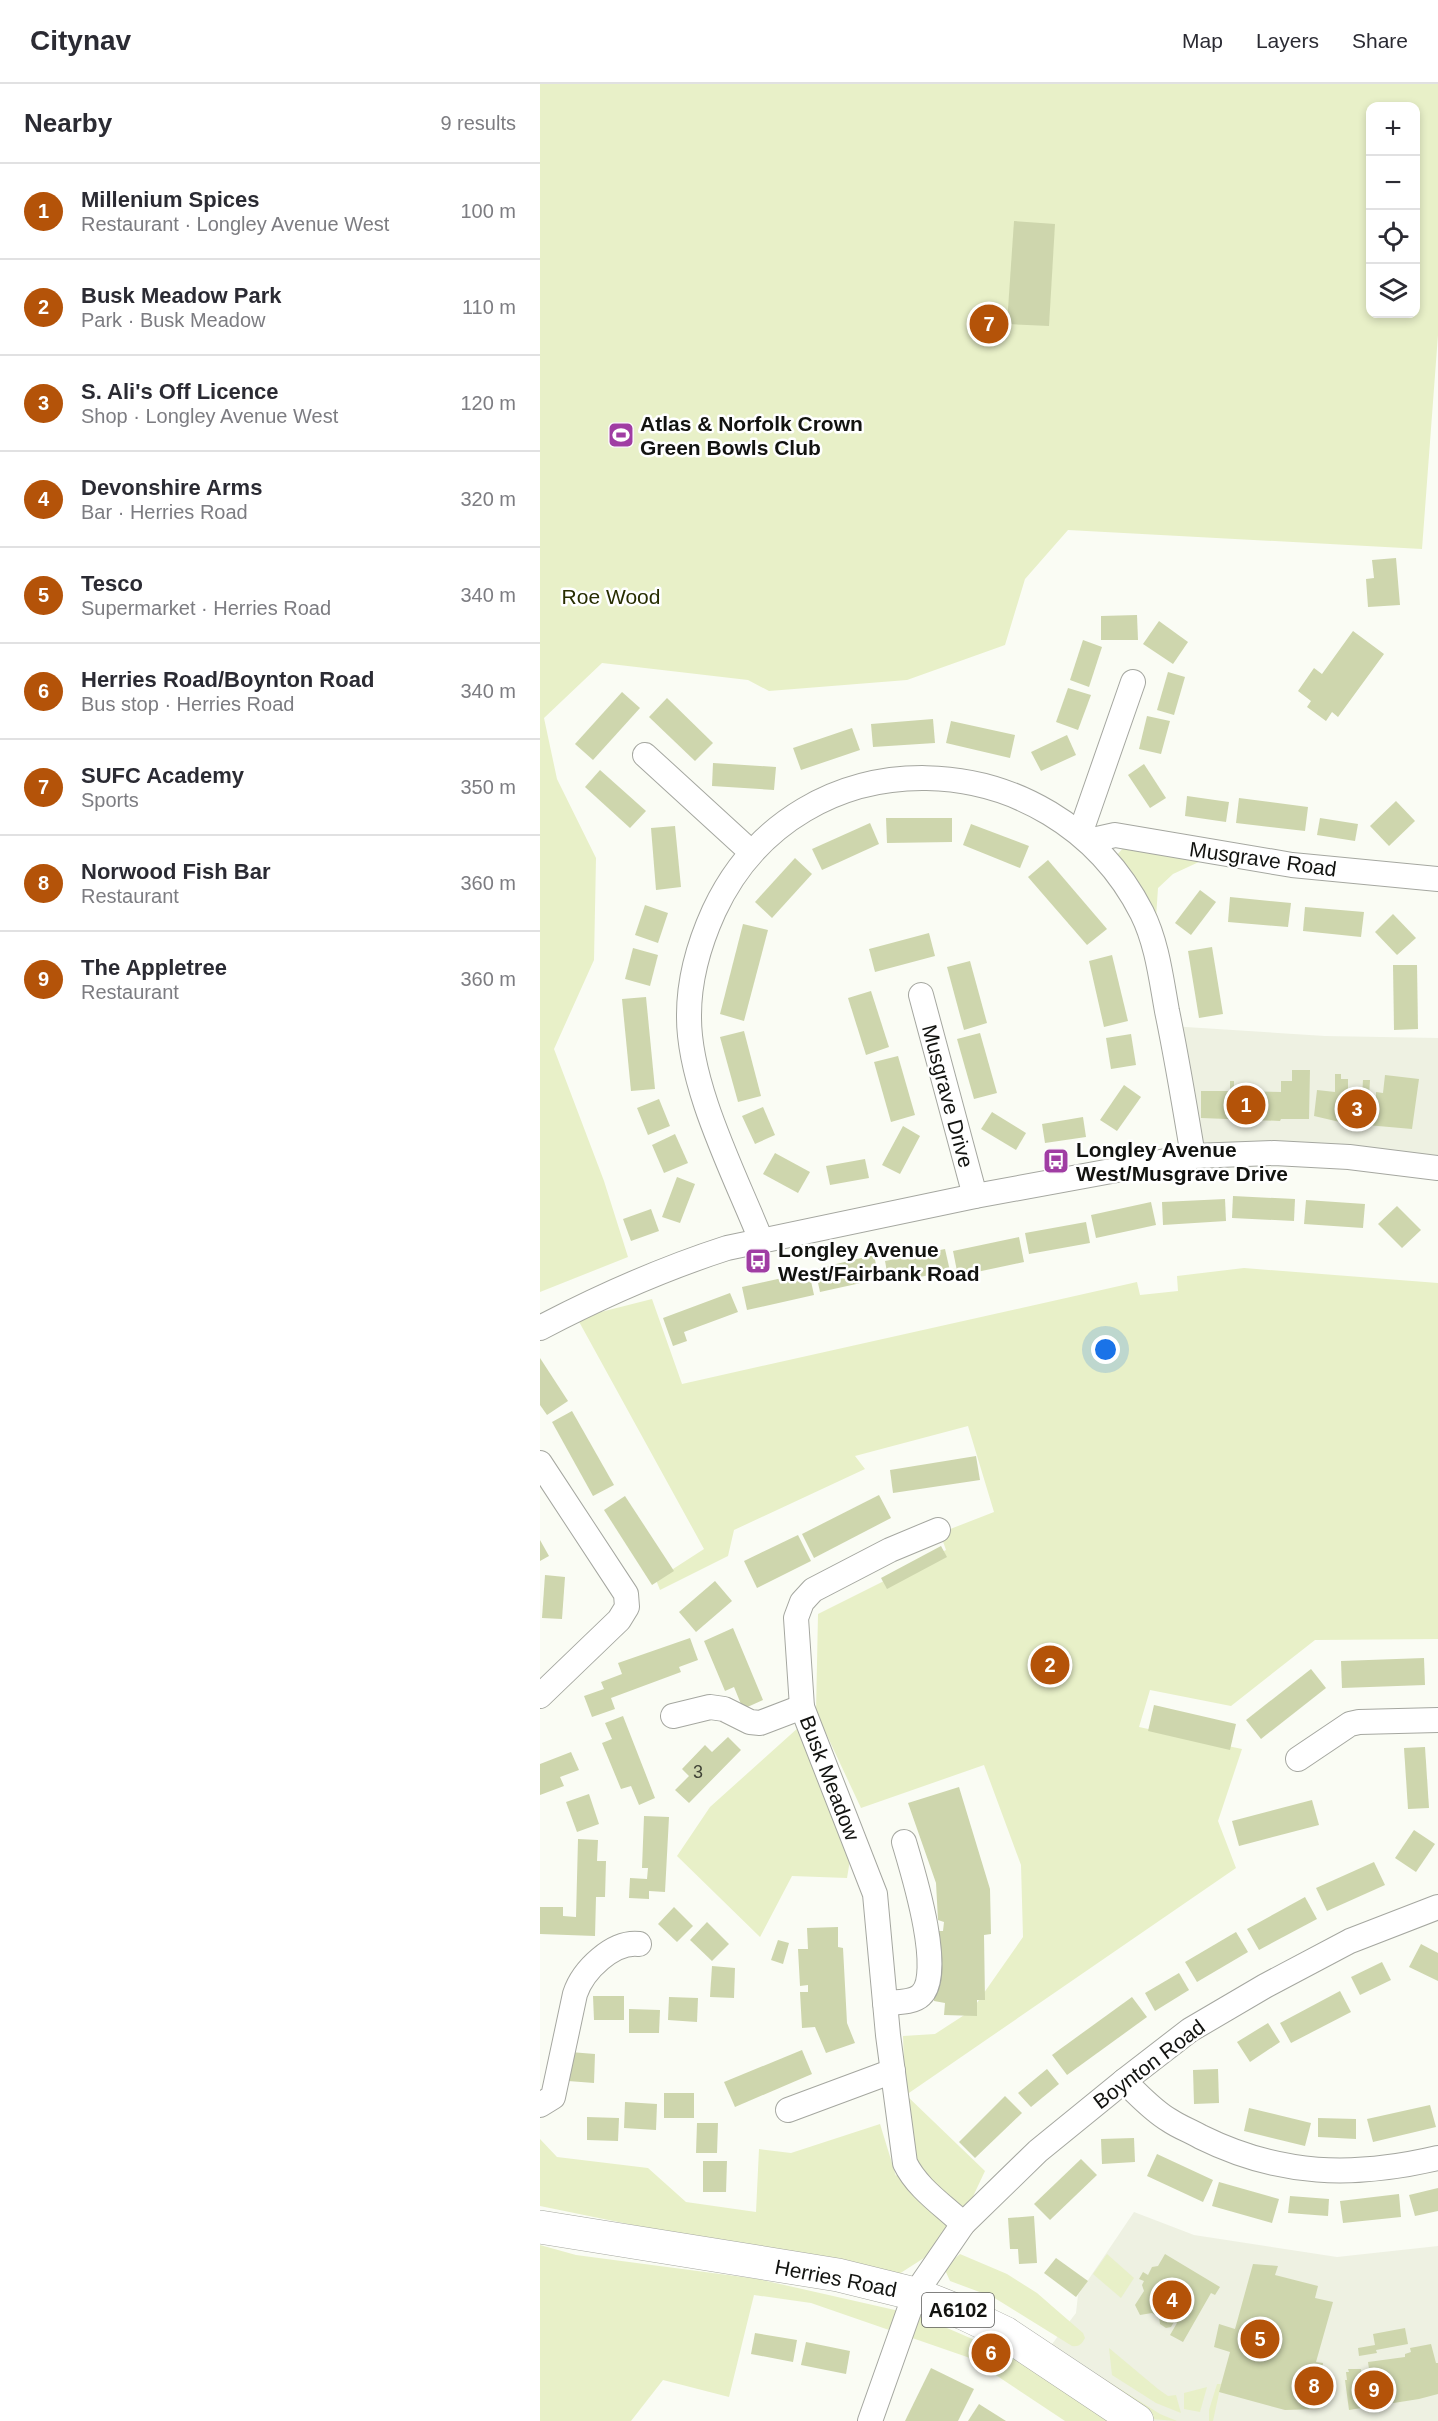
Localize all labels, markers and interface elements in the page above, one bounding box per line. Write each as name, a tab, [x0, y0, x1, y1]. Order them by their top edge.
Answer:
text: Citynav	[30, 25, 131, 56]
text: Map	[1182, 29, 1223, 52]
text: Layers	[1256, 29, 1319, 52]
text: Share	[1352, 29, 1408, 52]
map controls	[1366, 102, 1420, 318]
button: +	[1366, 102, 1420, 156]
text: Nearby	[24, 108, 112, 138]
text: 9 results	[440, 112, 516, 134]
button: −	[1366, 156, 1420, 210]
text: Millenium Spices	[81, 187, 260, 212]
text: 1	[38, 200, 49, 222]
text: 100 m	[460, 200, 516, 222]
button: locate	[1366, 210, 1420, 264]
text: Restaurant · Longley Avenue West	[81, 213, 389, 235]
button: layers	[1366, 264, 1420, 318]
text: Busk Meadow Park	[81, 283, 282, 308]
text: 2	[38, 296, 49, 318]
text: 110 m	[462, 296, 516, 318]
pin: 7	[970, 302, 1008, 346]
text: Park · Busk Meadow	[81, 309, 266, 331]
text: S. Ali's Off Licence	[81, 379, 279, 404]
text: 3	[38, 392, 49, 414]
text: 120 m	[460, 392, 516, 414]
text: Shop · Longley Avenue West	[81, 405, 338, 427]
place label: Atlas & Norfolk Crown Green Bowls Club	[640, 412, 863, 459]
sports icon: Atlas & Norfolk Crown Green Bowls Club	[606, 420, 636, 450]
text: Devonshire Arms	[81, 475, 262, 500]
text: 4	[38, 488, 49, 510]
text: 320 m	[460, 488, 516, 510]
text: Bar · Herries Road	[81, 501, 248, 523]
text: Tesco	[81, 571, 143, 596]
text: 5	[38, 584, 49, 606]
text: 340 m	[460, 584, 516, 606]
park label: Roe Wood	[562, 585, 660, 608]
text: Supermarket · Herries Road	[81, 597, 331, 619]
text: Herries Road/Boynton Road	[81, 667, 374, 692]
text: 6	[38, 680, 49, 702]
text: 340 m	[460, 680, 516, 702]
text: Bus stop · Herries Road	[81, 693, 294, 715]
text: SUFC Academy	[81, 763, 244, 788]
text: 7	[38, 776, 49, 798]
text: 350 m	[460, 776, 516, 798]
text: Sports	[81, 789, 139, 811]
street label: Musgrave Road	[1188, 837, 1338, 881]
text: Norwood Fish Bar	[81, 859, 270, 884]
text: 8	[38, 872, 49, 894]
text: 360 m	[460, 872, 516, 894]
text: Restaurant	[81, 885, 179, 907]
text: The Appletree	[81, 955, 227, 980]
text: 9	[38, 968, 49, 990]
text: 360 m	[460, 968, 516, 990]
text: Restaurant	[81, 981, 179, 1003]
street label: Musgrave Drive	[918, 1022, 978, 1170]
pin: 1	[1226, 1082, 1266, 1128]
pin: 3	[1338, 1086, 1376, 1132]
place label: Longley Avenue West/Musgrave Drive	[1076, 1138, 1288, 1185]
bus stop icon: Longley Avenue West/Musgrave Drive	[1041, 1146, 1071, 1176]
place label: Longley Avenue West/Fairbank Road	[778, 1238, 980, 1285]
bus stop icon: Longley Avenue West/Fairbank Road	[743, 1246, 773, 1276]
your location	[1091, 1335, 1120, 1364]
pin: 2	[1030, 1642, 1070, 1688]
street label: Busk Meadow	[796, 1712, 865, 1844]
house number: 3	[693, 1762, 703, 1782]
street label: Boynton Road	[1089, 2015, 1209, 2113]
street label: Herries Road	[773, 2255, 899, 2301]
pin: 4	[1152, 2278, 1192, 2322]
road number: A6102	[922, 2293, 994, 2327]
pin: 5	[1240, 2316, 1280, 2362]
pin: 6	[972, 2330, 1010, 2376]
pin: 8	[1294, 2364, 1334, 2408]
pin: 9	[1354, 2368, 1394, 2412]

